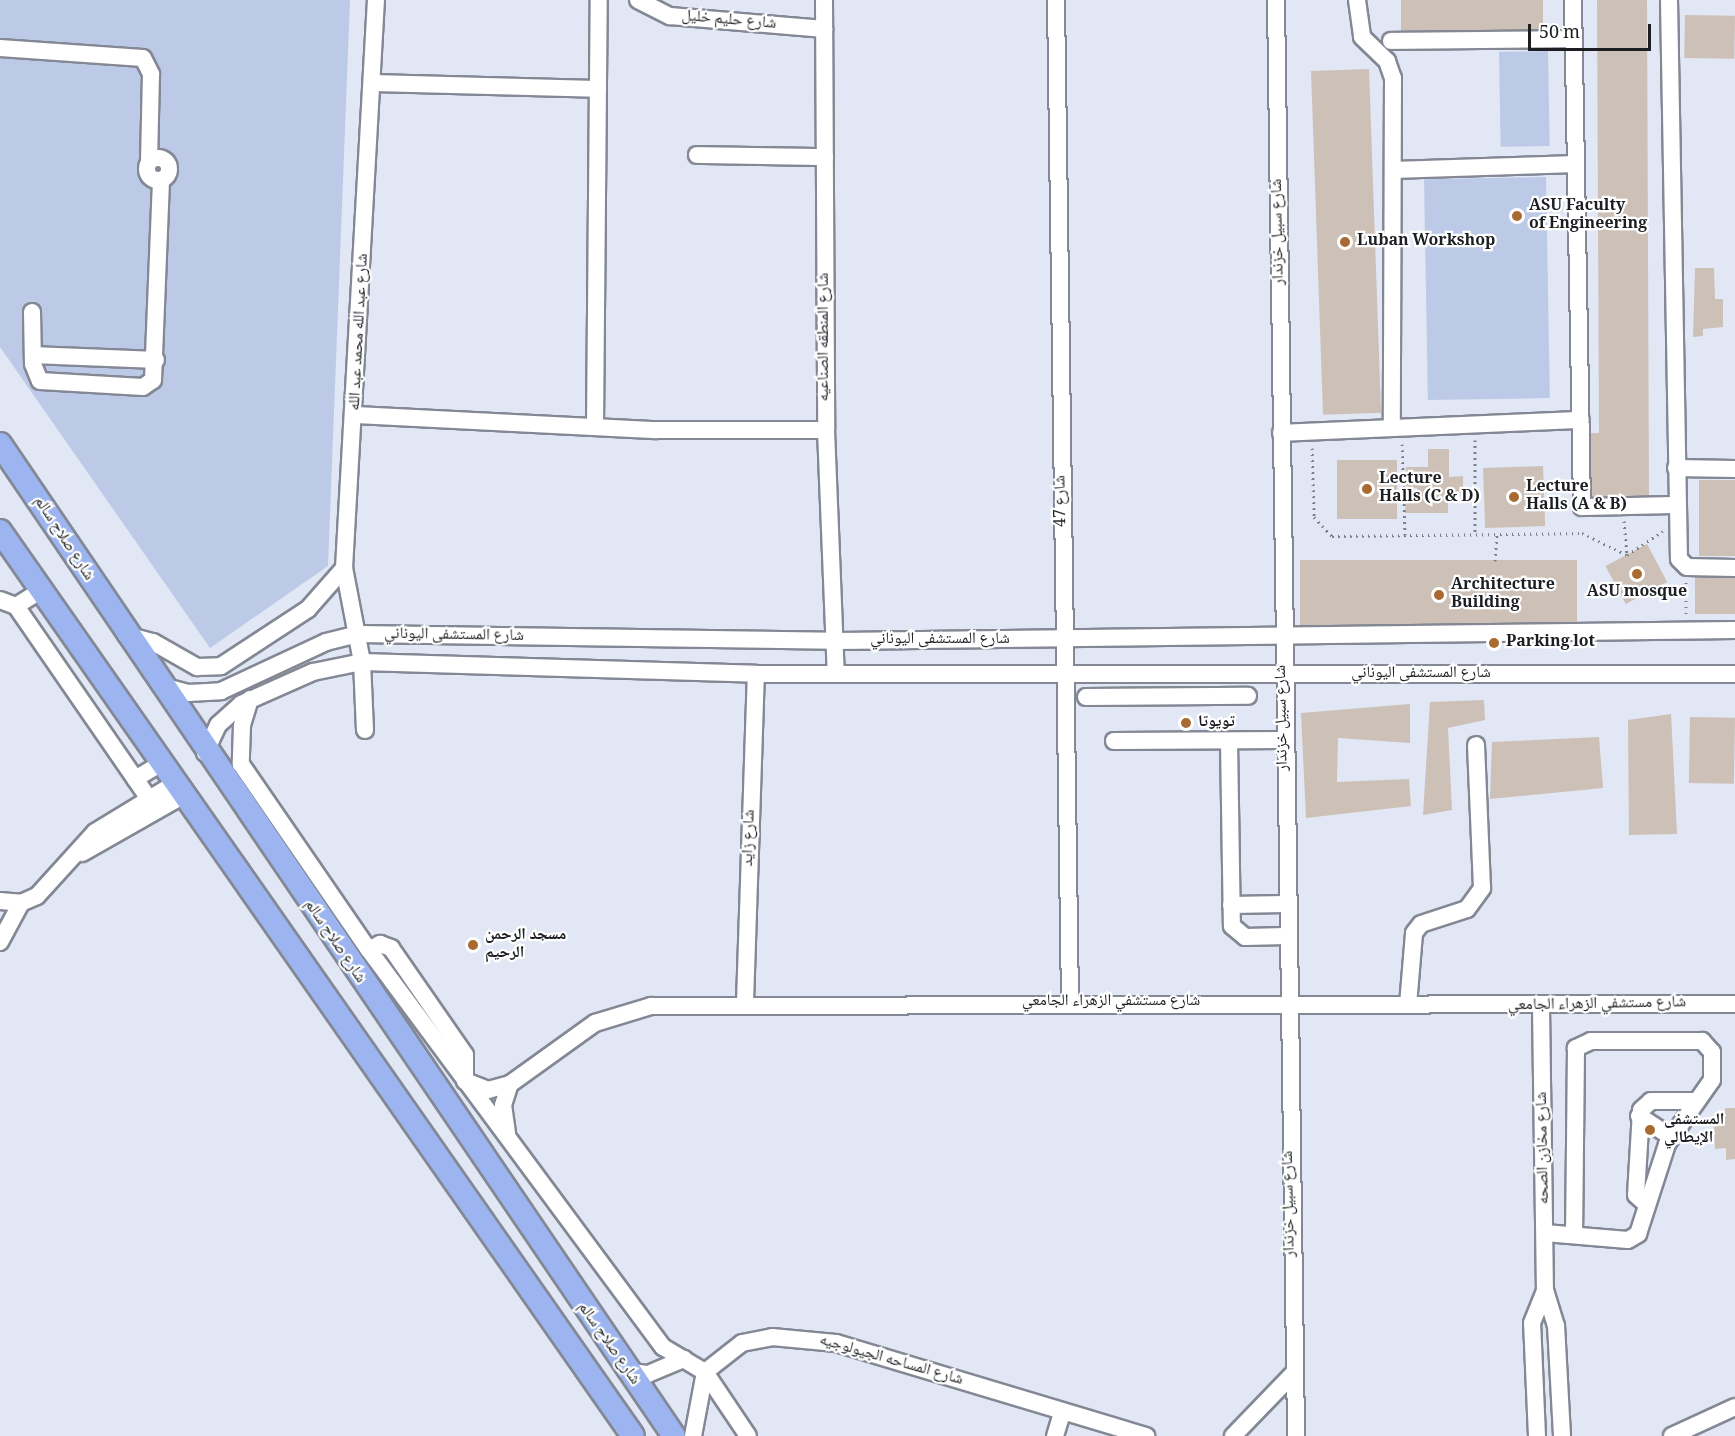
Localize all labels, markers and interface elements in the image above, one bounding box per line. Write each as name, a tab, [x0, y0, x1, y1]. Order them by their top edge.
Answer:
street label: شارع حليم خليل	[681, 7, 777, 35]
scale bar	[1531, 12, 1654, 50]
text: 50 m	[1539, 19, 1580, 49]
street label: شارع سبيل خزندار	[1268, 179, 1290, 285]
place label: ASU Faculty of Engineering	[1529, 197, 1647, 235]
marker: ASU Faculty of Engineering	[1510, 209, 1524, 223]
place label: Luban Workshop	[1357, 232, 1495, 252]
marker: Luban Workshop	[1338, 235, 1352, 249]
street label: شارع عبد الله محمد عبد الله	[346, 253, 374, 411]
street label: شارع المنطقه الصناعيه	[815, 273, 835, 401]
place label: Lecture Halls (C & D)	[1379, 470, 1480, 508]
street label: شارع 47	[1052, 475, 1072, 527]
place label: Lecture Halls (A & B)	[1526, 478, 1627, 516]
marker: Lecture Halls (C & D)	[1360, 482, 1374, 496]
marker: Lecture Halls (A & B)	[1507, 490, 1521, 504]
street label: شارع صلاح سالم	[29, 493, 97, 585]
marker: ASU mosque	[1630, 567, 1644, 581]
place label: Architecture Building	[1451, 576, 1555, 614]
place label: ASU mosque	[1587, 583, 1687, 603]
marker: Architecture Building	[1432, 588, 1446, 602]
street label: شارع المستشفى اليوناني	[384, 625, 524, 647]
street label: شارع المستشفى اليوناني	[870, 630, 1010, 650]
place label: Parking lot	[1506, 633, 1595, 653]
marker: Parking lot	[1487, 636, 1501, 650]
street label: شارع المستشفى اليوناني	[1351, 664, 1491, 684]
street label: شارع سبيل خزندار	[1272, 665, 1294, 771]
place label: تويوتا	[1198, 713, 1235, 733]
marker: تويوتا	[1179, 716, 1193, 730]
street label: شارع زايد	[739, 809, 761, 867]
street label: شارع صلاح سالم	[299, 897, 369, 987]
place label: مسجد الرحمن الرحيم	[485, 926, 566, 964]
marker: مسجد الرحمن الرحيم	[466, 938, 480, 952]
street label: شارع مستشفي الزهراء الجامعي	[1022, 992, 1200, 1012]
street label: شارع مستشفي الزهراء الجامعي	[1508, 994, 1686, 1016]
street label: شارع مخازن الصحه	[1533, 1092, 1555, 1204]
place label: المستشفى الإيطالي	[1664, 1111, 1724, 1149]
marker: المستشفى الإيطالي	[1641, 1121, 1659, 1139]
street label: شارع سبيل خزندار	[1279, 1151, 1301, 1257]
street label: شارع صلاح سالم	[572, 1299, 644, 1389]
street label: شارع المساحه الجيولوجيه	[817, 1331, 965, 1391]

